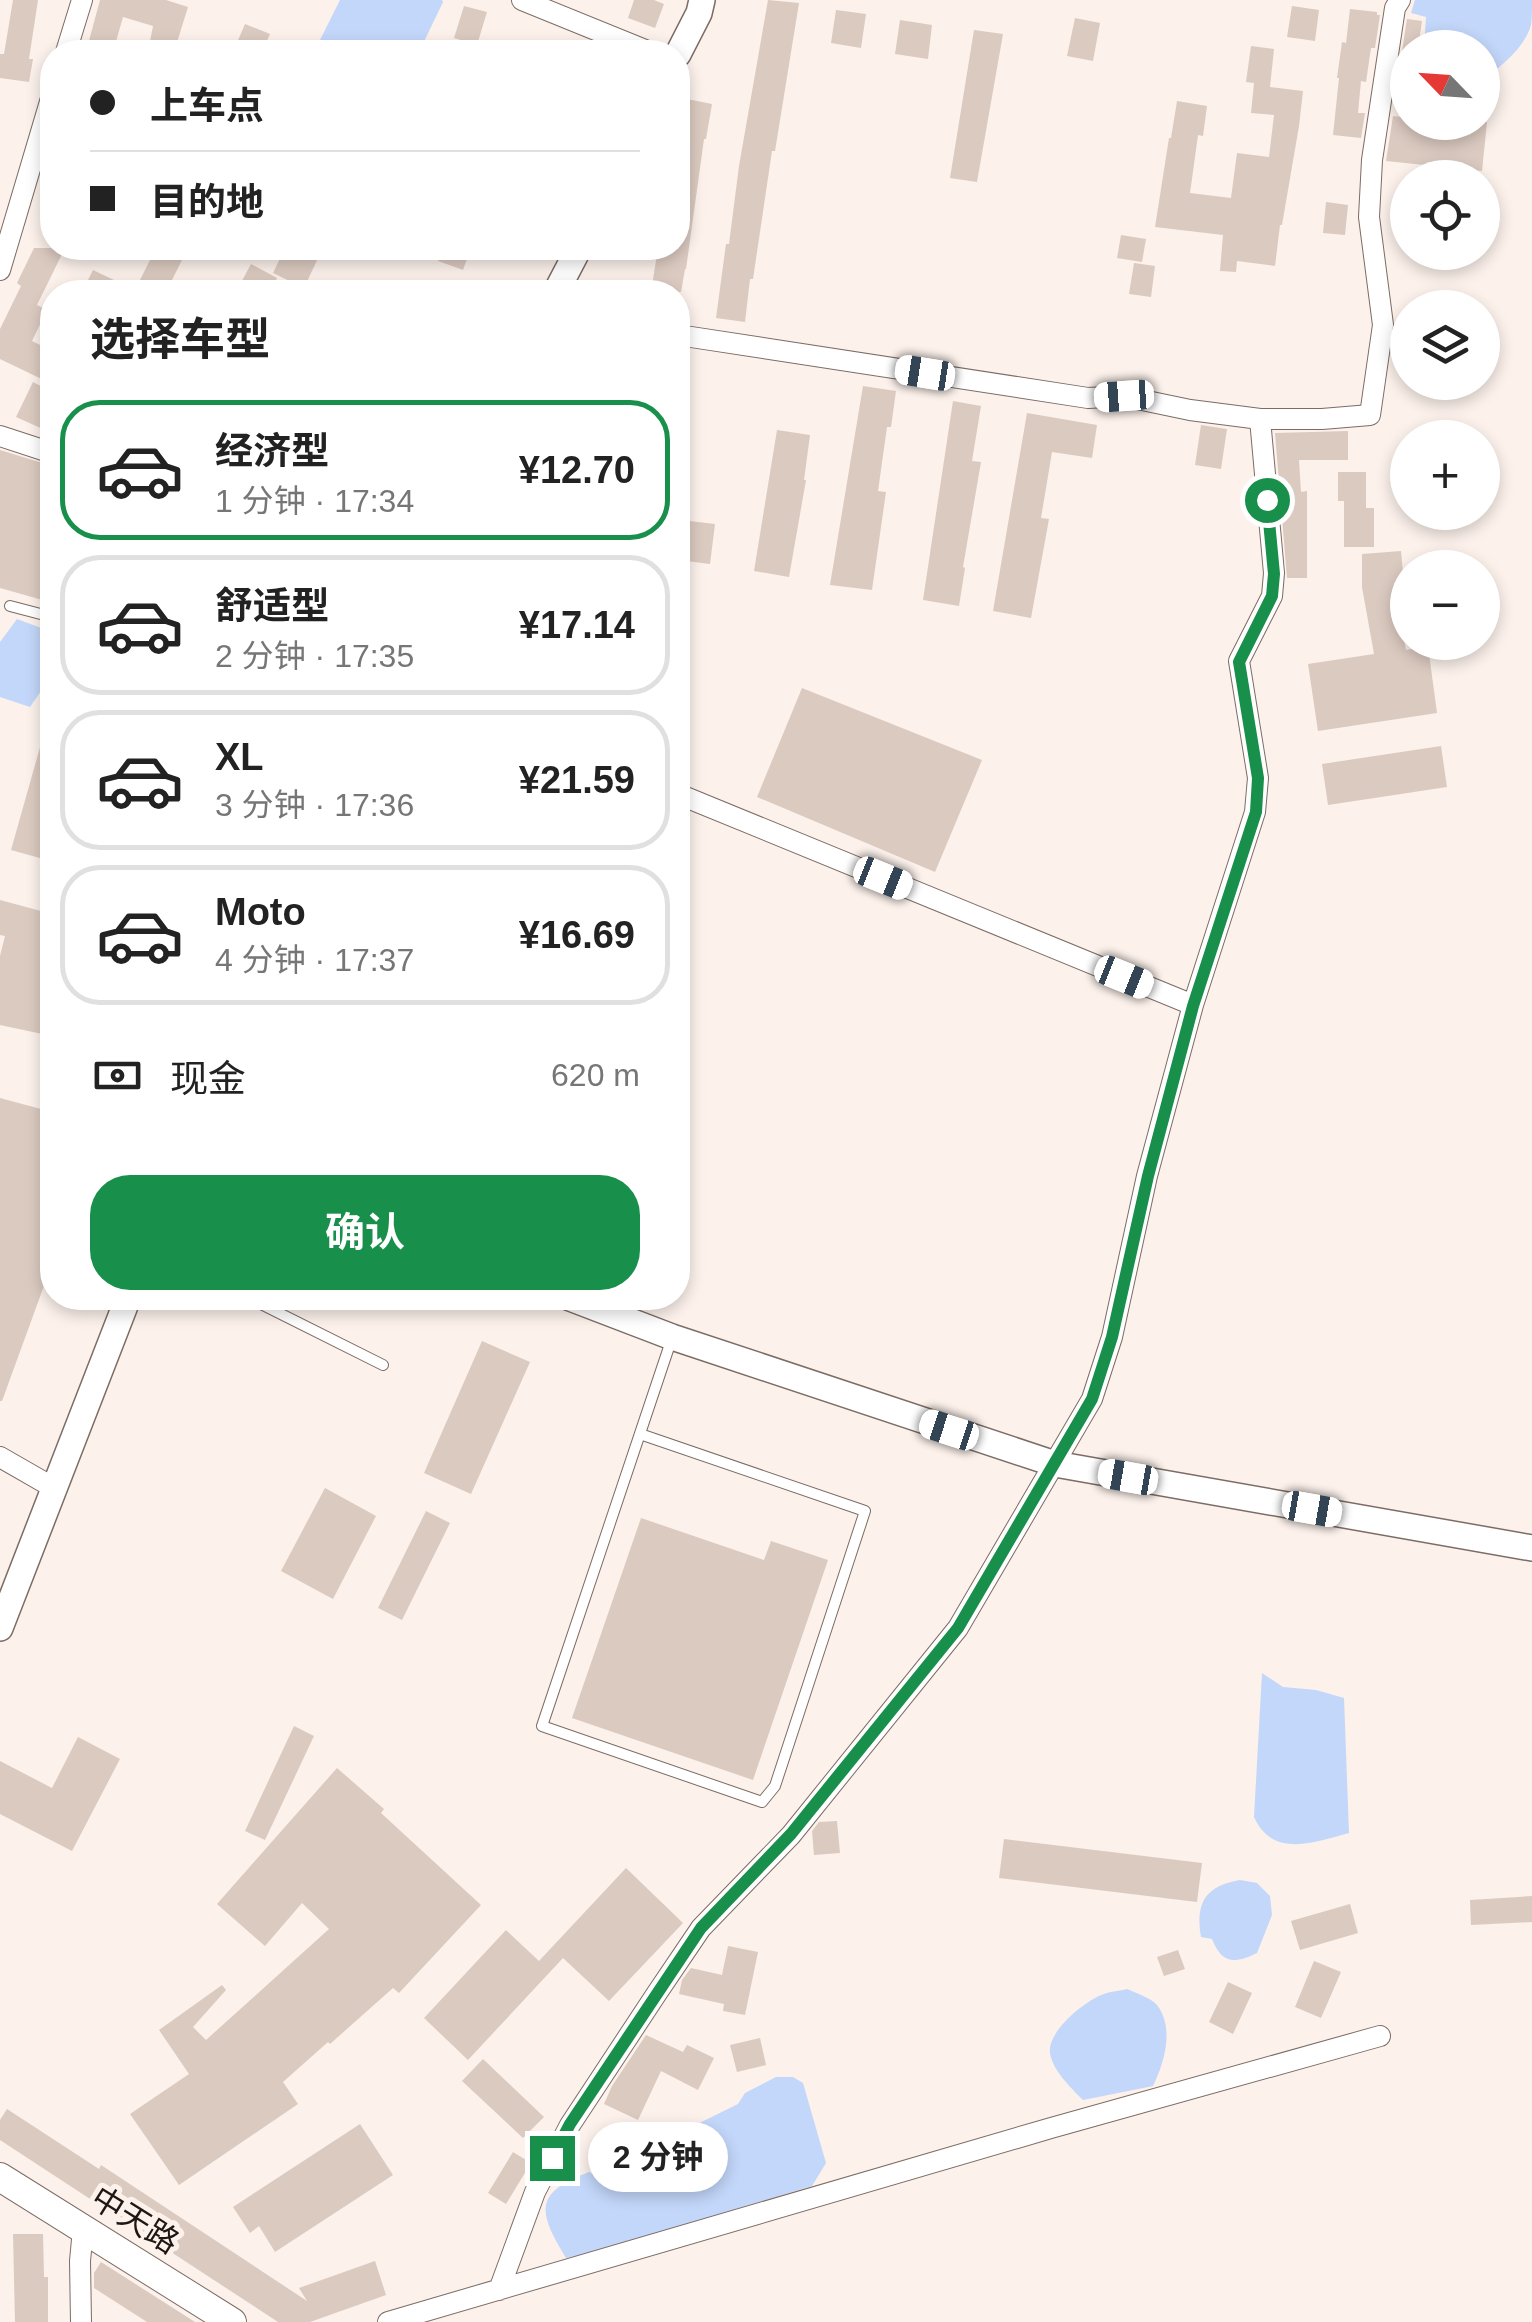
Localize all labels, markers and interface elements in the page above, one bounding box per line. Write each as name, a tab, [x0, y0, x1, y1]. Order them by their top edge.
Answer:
north arrow	[1390, 30, 1500, 140]
map controls	[1390, 30, 1500, 660]
text: 上车点	[150, 85, 264, 127]
button: locate	[1390, 160, 1500, 270]
text: 目的地	[150, 181, 264, 223]
button: layers	[1390, 290, 1500, 400]
text: 选择车型	[90, 314, 270, 365]
car	[893, 353, 957, 393]
car	[1093, 379, 1155, 413]
button: +	[1390, 420, 1500, 530]
icon: car	[95, 425, 185, 515]
text: 经济型	[215, 430, 329, 472]
text: ¥12.70	[519, 449, 635, 491]
route start	[1245, 478, 1290, 523]
text: 1 分钟 · 17:34	[215, 483, 414, 519]
button: −	[1390, 550, 1500, 660]
icon: car	[95, 580, 185, 670]
text: 舒适型	[215, 585, 329, 627]
text: ¥17.14	[519, 604, 635, 646]
text: 2 分钟 · 17:35	[215, 638, 414, 674]
icon: car	[95, 735, 185, 825]
text: XL	[215, 736, 264, 778]
text: ¥21.59	[519, 759, 635, 801]
text: 3 分钟 · 17:36	[215, 787, 414, 823]
car	[850, 853, 916, 903]
icon: car	[95, 890, 185, 980]
text: Moto	[215, 891, 306, 933]
text: ¥16.69	[519, 914, 635, 956]
text: 4 分钟 · 17:37	[215, 942, 414, 978]
car	[1091, 952, 1157, 1002]
icon: cash	[90, 1048, 145, 1103]
text: 620 m	[551, 1057, 640, 1093]
text: 现金	[170, 1058, 246, 1100]
button: 确认	[90, 1175, 640, 1290]
car	[916, 1406, 982, 1454]
car	[1096, 1457, 1160, 1497]
car	[1280, 1489, 1344, 1529]
callout: 2 分钟	[587, 2123, 727, 2193]
route end	[530, 2136, 575, 2181]
text: 2 分钟	[613, 2139, 703, 2175]
street label: 中天路	[85, 2179, 185, 2261]

